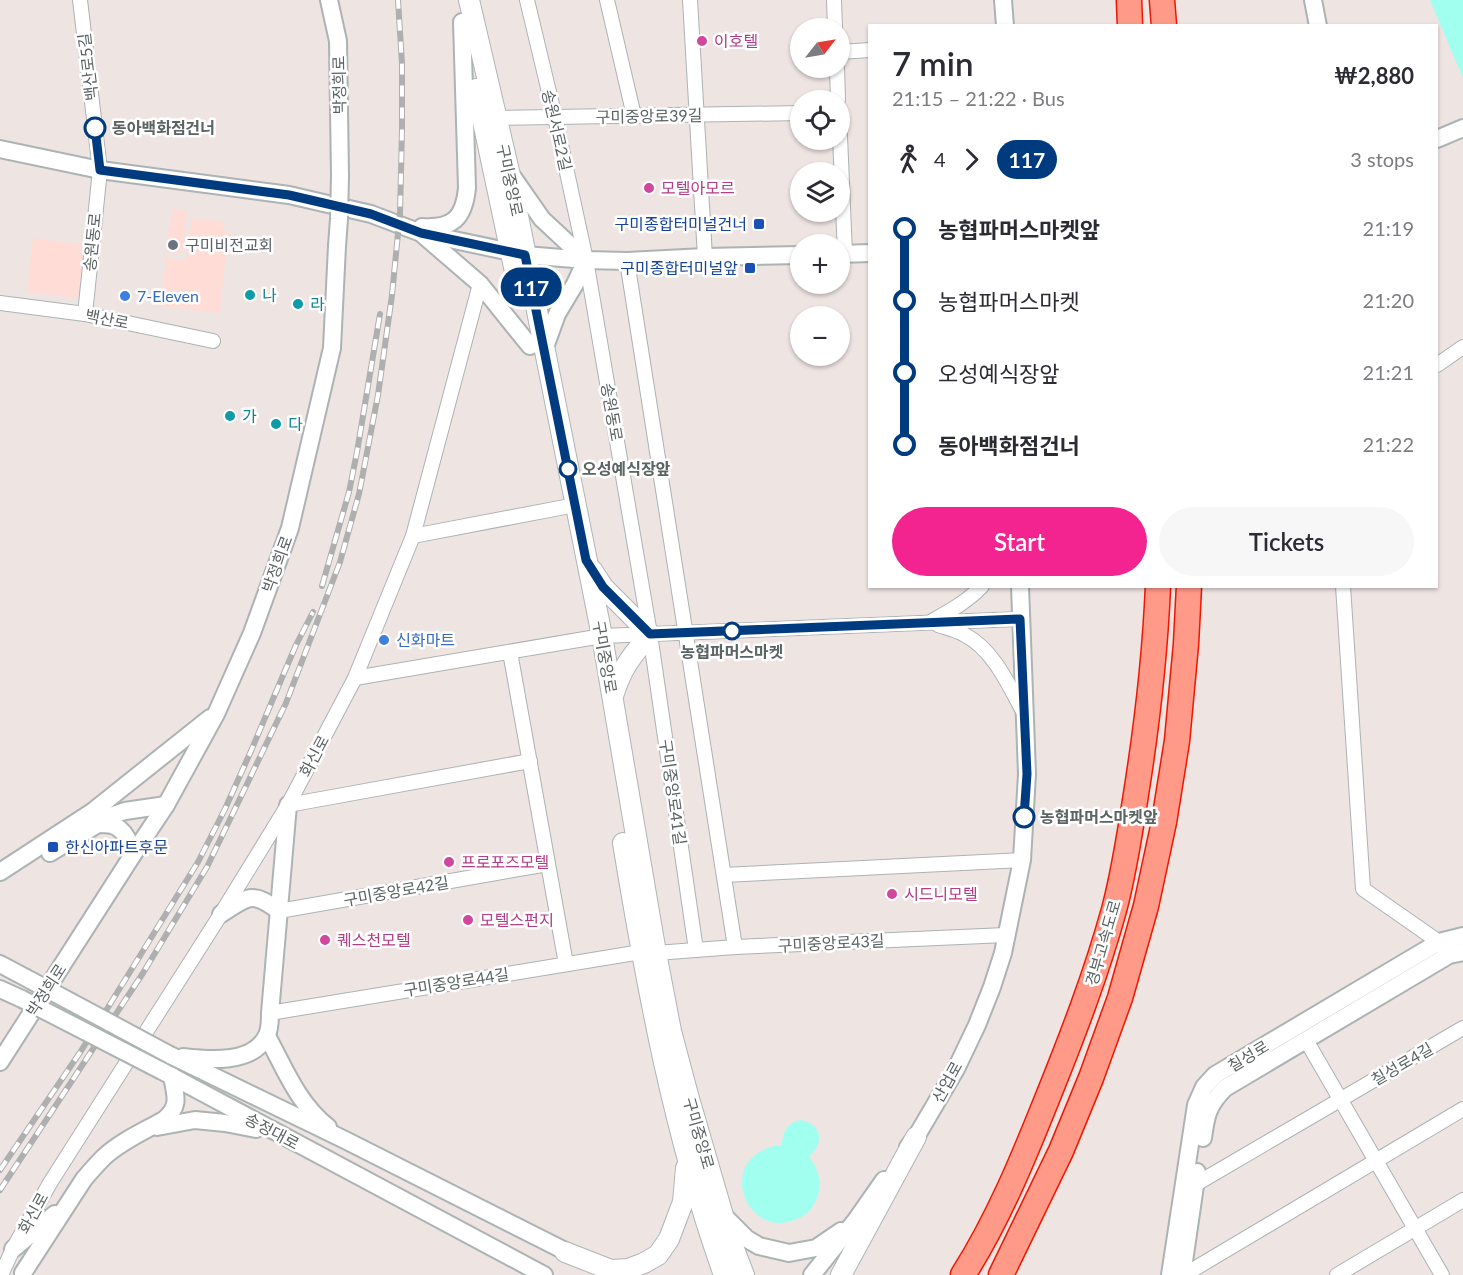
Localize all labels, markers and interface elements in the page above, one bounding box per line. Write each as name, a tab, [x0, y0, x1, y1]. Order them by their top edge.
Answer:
north arrow	[790, 18, 850, 78]
map controls	[790, 18, 850, 366]
place label: 이호텔	[714, 31, 758, 50]
street label: 백산로5길	[74, 32, 101, 102]
marker: 이호텔	[695, 34, 709, 48]
text: 7 min	[892, 43, 973, 83]
street label: 박정희로	[328, 55, 349, 115]
text: ₩2,880	[1334, 62, 1414, 89]
text: 21:15 – 21:22 · Bus	[892, 86, 1065, 110]
street label: 송원서로2길	[539, 87, 576, 172]
button: locate	[790, 90, 850, 150]
street label: 구미중앙로39길	[595, 105, 703, 126]
marker: 동아백화점건너	[84, 117, 106, 139]
place label: 동아백화점건너	[112, 118, 215, 137]
street label: 구미중앙로	[494, 142, 527, 218]
icon: walk	[892, 143, 925, 176]
icon: forward	[955, 143, 988, 176]
text: 4	[934, 147, 946, 171]
text: 117	[1009, 147, 1045, 172]
text: 3 stops	[1350, 147, 1414, 171]
button: layers	[790, 162, 850, 222]
place label: 모텔아모르	[661, 178, 735, 197]
marker: 모텔아모르	[642, 181, 656, 195]
street label: 송원동로	[79, 211, 104, 272]
place label: 구미종합터미널건너	[615, 214, 747, 233]
text: 농협파머스마켓앞	[938, 216, 1100, 243]
text: 21:19	[1363, 216, 1414, 240]
marker: 구미종합터미널건너	[752, 217, 766, 231]
button: +	[790, 234, 850, 294]
place label: 구미비전교회	[185, 235, 273, 254]
marker: 구미비전교회	[166, 238, 180, 252]
place label: 구미종합터미널앞	[620, 258, 738, 277]
marker: 구미종합터미널앞	[743, 261, 757, 275]
line badge: 117	[496, 268, 566, 306]
text: 117	[513, 275, 549, 300]
place label: 나	[262, 285, 277, 304]
place label: 7-Eleven	[137, 286, 199, 305]
marker: 나	[243, 288, 257, 302]
text: 농협파머스마켓	[938, 288, 1080, 315]
text: 21:20	[1363, 288, 1414, 312]
marker: 7-Eleven	[118, 289, 132, 303]
place label: 라	[310, 294, 325, 313]
marker: 라	[291, 297, 305, 311]
street label: 백산로	[84, 305, 131, 332]
button: −	[790, 306, 850, 366]
text: 오성예식장앞	[938, 360, 1059, 387]
text: 21:21	[1363, 360, 1414, 384]
street label: 송원동로	[598, 381, 627, 443]
place label: 가	[242, 406, 257, 425]
marker: 가	[223, 409, 237, 423]
place label: 다	[288, 414, 303, 433]
marker: 다	[269, 417, 283, 431]
text: 동아백화점건너	[938, 432, 1080, 459]
text: 21:22	[1363, 432, 1414, 456]
place label: 오성예식장앞	[582, 459, 671, 478]
marker: 오성예식장앞	[559, 460, 577, 478]
button: Start	[892, 507, 1147, 576]
button: Tickets	[1159, 507, 1414, 576]
street label: 박정희로	[258, 533, 296, 595]
street label: 구미중앙로	[590, 619, 621, 695]
marker: 농협파머스마켓	[723, 622, 741, 640]
place label: 신화마트	[396, 630, 455, 649]
marker: 신화마트	[377, 633, 391, 647]
place label: 농협파머스마켓	[680, 642, 784, 661]
street label: 화신로	[295, 732, 332, 780]
street label: 구미중앙로41길	[657, 738, 690, 846]
marker: 농협파머스마켓앞	[1013, 806, 1035, 828]
place label: 농협파머스마켓앞	[1040, 807, 1158, 826]
place label: 한신아파트후문	[65, 837, 168, 856]
marker: 한신아파트후문	[46, 840, 60, 854]
place label: 프로포즈모텔	[461, 852, 549, 871]
marker: 프로포즈모텔	[442, 855, 456, 869]
street label: 구미중앙로42길	[342, 872, 450, 909]
place label: 시드니모텔	[904, 884, 978, 903]
marker: 시드니모텔	[885, 887, 899, 901]
street label: 경부고속도로	[1081, 898, 1124, 988]
place label: 모텔스펀지	[480, 910, 554, 929]
marker: 모텔스펀지	[461, 913, 475, 927]
place label: 퀘스천모텔	[337, 930, 411, 949]
street label: 구미중앙로43길	[777, 930, 885, 955]
marker: 퀘스천모텔	[318, 933, 332, 947]
street label: 박정희로	[22, 960, 70, 1020]
street label: 구미중앙로44길	[402, 964, 510, 999]
street label: 칠성로	[1224, 1036, 1272, 1075]
street label: 칠성로4길	[1367, 1038, 1436, 1089]
street label: 산업로	[928, 1058, 966, 1106]
street label: 구미중앙로	[680, 1095, 719, 1171]
street label: 송정대로	[242, 1108, 303, 1153]
street label: 화신로	[14, 1189, 52, 1237]

